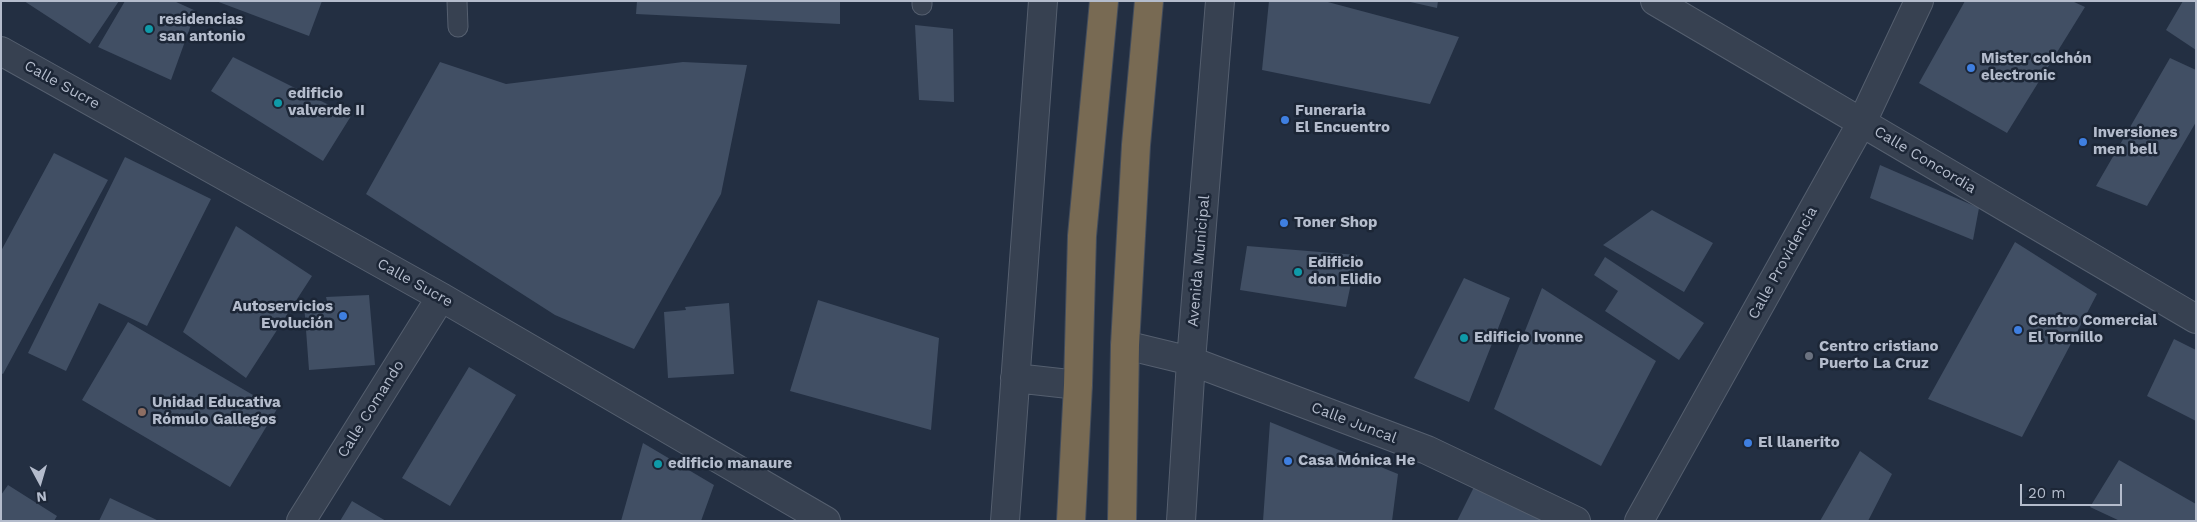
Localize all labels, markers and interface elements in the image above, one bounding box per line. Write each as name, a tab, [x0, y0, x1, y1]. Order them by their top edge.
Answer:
place label: residencias san antonio	[159, 11, 245, 46]
marker: residencias san antonio	[143, 23, 155, 35]
place label: Mister colchón electronic	[1981, 50, 2091, 85]
street label: Calle Sucre	[21, 57, 103, 113]
marker: Mister colchón electronic	[1965, 62, 1977, 74]
place label: edificio valverde II	[288, 85, 365, 120]
marker: edificio valverde II	[272, 97, 284, 109]
place label: Funeraria El Encuentro	[1295, 102, 1390, 137]
marker: Funeraria El Encuentro	[1279, 114, 1291, 126]
street label: Calle Concordia	[1871, 123, 1979, 197]
place label: Inversiones men bell	[2093, 124, 2177, 159]
marker: Inversiones men bell	[2077, 136, 2089, 148]
street label: Avenida Municipal	[1184, 194, 1214, 328]
street label: Calle Providencia	[1745, 204, 1821, 322]
place label: Toner Shop	[1294, 214, 1377, 232]
marker: Toner Shop	[1278, 217, 1290, 229]
place label: Edificio don Elidio	[1308, 254, 1381, 289]
street label: Calle Sucre	[374, 255, 456, 311]
marker: Edificio don Elidio	[1292, 266, 1304, 278]
place label: Autoservicios Evolución	[232, 298, 333, 333]
marker: Autoservicios Evolución	[337, 310, 349, 322]
place label: Centro Comercial El Tornillo	[2028, 312, 2157, 347]
marker: Centro Comercial El Tornillo	[2012, 324, 2024, 336]
place label: Edificio Ivonne	[1474, 329, 1583, 347]
marker: Edificio Ivonne	[1458, 332, 1470, 344]
place label: Centro cristiano Puerto La Cruz	[1819, 338, 1939, 373]
marker: Centro cristiano Puerto La Cruz	[1803, 350, 1815, 362]
street label: Calle Comando	[334, 357, 408, 461]
place label: Unidad Educativa Rómulo Gallegos	[152, 394, 281, 429]
street label: Calle Juncal	[1309, 398, 1399, 448]
marker: Unidad Educativa Rómulo Gallegos	[136, 406, 148, 418]
place label: El llanerito	[1758, 434, 1840, 452]
marker: El llanerito	[1742, 437, 1754, 449]
place label: Casa Mónica He	[1298, 452, 1415, 470]
place label: edificio manaure	[668, 455, 792, 473]
marker: Casa Mónica He	[1282, 455, 1294, 467]
north arrow	[15, 457, 65, 507]
marker: edificio manaure	[652, 458, 664, 470]
scale bar	[2022, 474, 2124, 506]
text: 20 m	[2028, 484, 2066, 502]
text: N	[36, 488, 48, 505]

